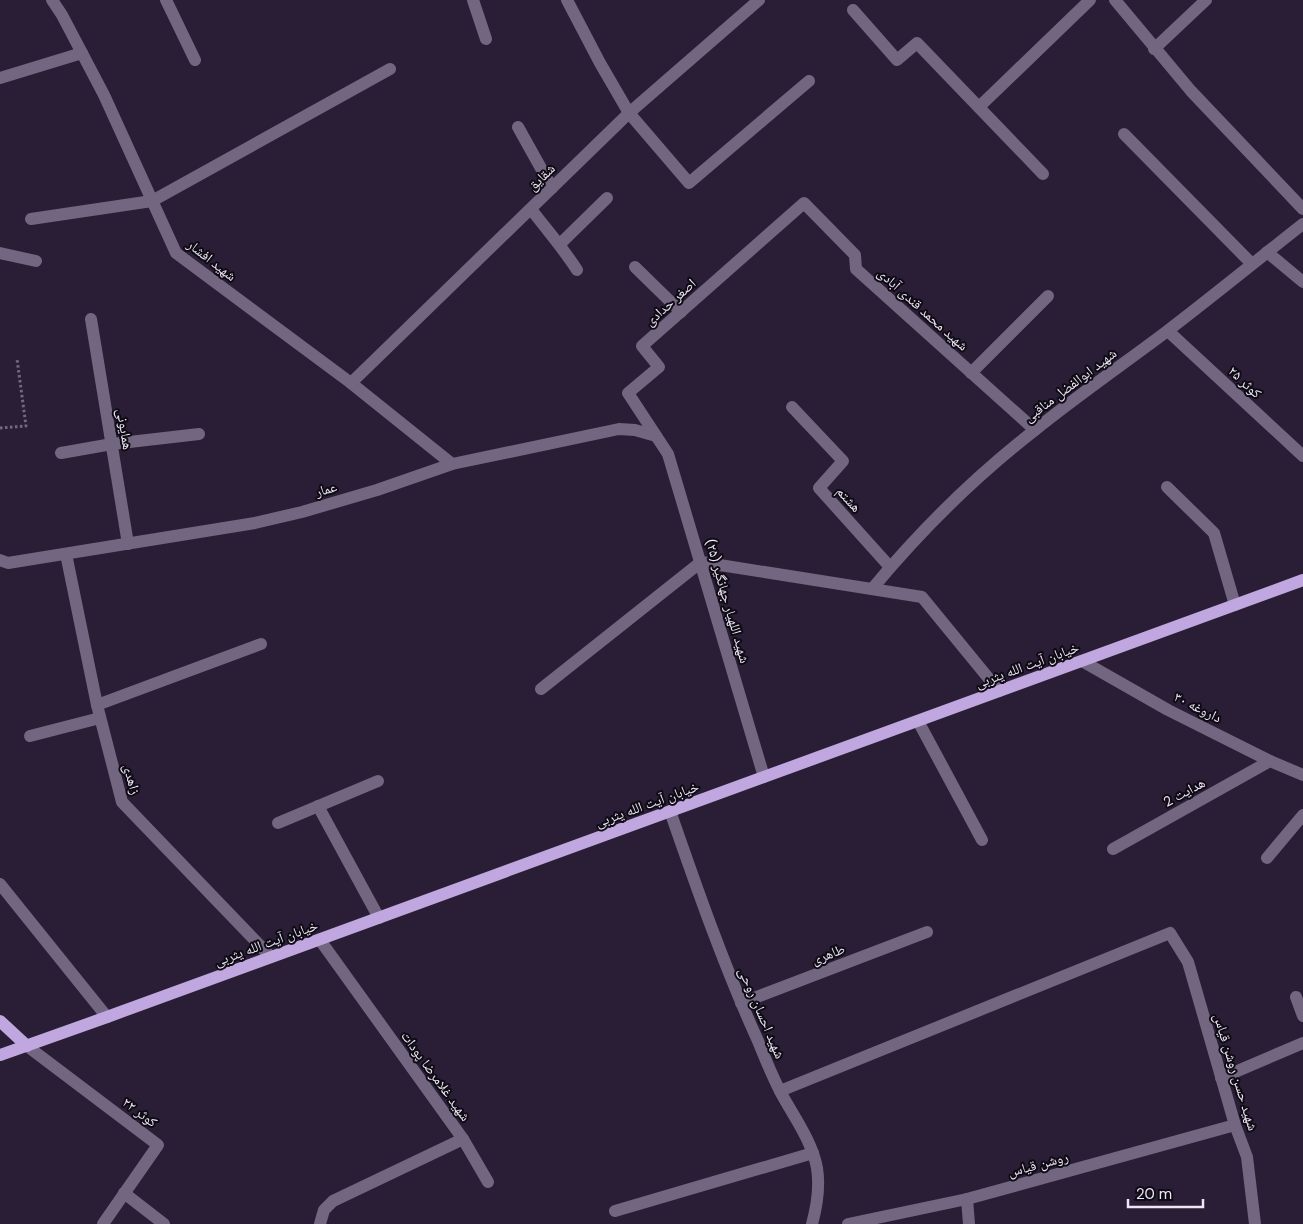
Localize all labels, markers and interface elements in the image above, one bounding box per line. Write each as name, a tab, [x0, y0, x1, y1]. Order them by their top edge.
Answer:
street label: شقایق	[523, 159, 559, 195]
street label: شهید افشار	[183, 235, 240, 285]
street label: شهید محمد قندی آبادی	[874, 264, 972, 354]
street label: اصغر حدادی	[641, 274, 699, 330]
street label: شهید ابوالفضل مناقبی	[1020, 344, 1120, 426]
street label: کوثر ۲۵	[1225, 362, 1266, 402]
street label: همایونی	[113, 407, 137, 451]
street label: عمار	[312, 477, 339, 501]
street label: هشتم	[832, 482, 865, 516]
street label: شهید اللهیار جهانگیر (۲۵)	[702, 537, 754, 665]
street label: خیابان آیت الله یثربی	[973, 638, 1081, 692]
street label: داروغه ۳۰	[1171, 687, 1225, 727]
street label: زاهدی	[119, 762, 145, 796]
street label: هدایت 2	[1160, 773, 1208, 811]
street label: خیابان آیت الله یثربی	[593, 777, 701, 831]
street label: خیابان آیت الله یثربی	[212, 916, 320, 970]
street label: طاهری	[809, 939, 847, 969]
street label: شهید احسان روحی	[735, 965, 789, 1061]
street label: شهید حسن روشن قیاس	[1210, 1011, 1262, 1133]
street label: شهید غلامرضا پودات	[397, 1027, 475, 1125]
street label: کوثر ۲۲	[119, 1093, 161, 1131]
street label: روشن قیاس	[1006, 1147, 1070, 1181]
scale bar	[1128, 1176, 1203, 1208]
text: 20 m	[1136, 1184, 1172, 1204]

